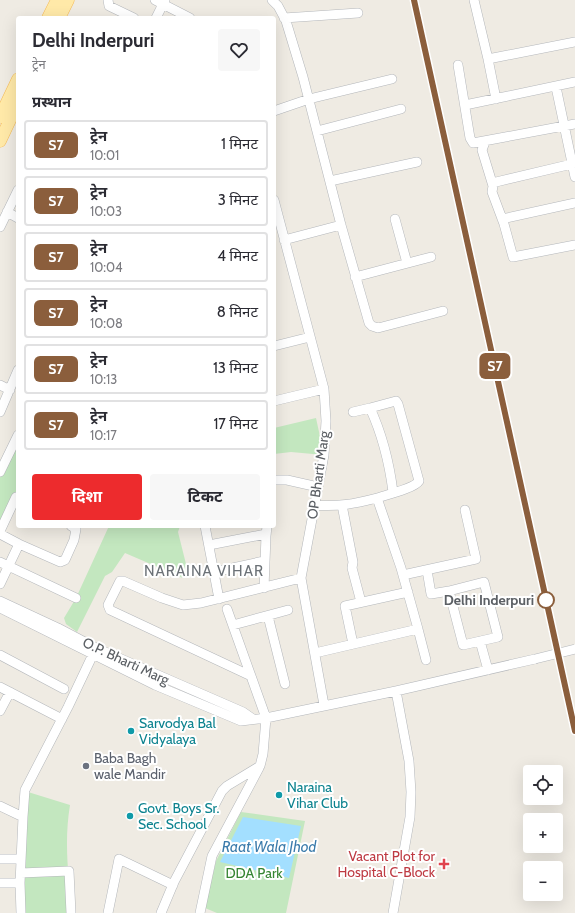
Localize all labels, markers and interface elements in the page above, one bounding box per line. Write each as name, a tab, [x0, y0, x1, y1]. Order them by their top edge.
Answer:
text: Delhi Inderpuri	[32, 29, 154, 52]
button: heart	[218, 29, 260, 71]
text: ट्रेन	[32, 56, 46, 72]
text: प्रस्थान	[32, 93, 71, 111]
text: ट्रेन	[90, 127, 107, 145]
text: 1 मिनट	[221, 135, 258, 153]
text: S7	[48, 136, 64, 154]
text: 10:01	[90, 147, 119, 163]
text: ट्रेन	[90, 183, 107, 201]
text: 3 मिनट	[218, 191, 258, 209]
text: S7	[48, 192, 64, 210]
text: 10:03	[90, 203, 122, 219]
text: ट्रेन	[90, 239, 107, 257]
text: 4 मिनट	[217, 247, 258, 265]
text: S7	[48, 248, 64, 266]
text: 10:04	[90, 259, 123, 275]
text: ट्रेन	[90, 295, 107, 313]
text: 8 मिनट	[217, 303, 258, 321]
text: S7	[48, 304, 64, 322]
text: 10:08	[90, 315, 123, 331]
text: ट्रेन	[90, 351, 107, 369]
line badge: S7	[477, 353, 513, 379]
text: S7	[487, 357, 503, 375]
text: 13 मिनट	[213, 359, 258, 377]
text: S7	[48, 360, 64, 378]
text: 10:13	[90, 371, 117, 387]
text: ट्रेन	[90, 407, 107, 425]
text: 17 मिनट	[213, 415, 258, 433]
text: S7	[48, 416, 64, 434]
text: 10:17	[90, 427, 117, 443]
street label: OP Bharti Marg	[303, 429, 333, 520]
button: दिशा	[32, 474, 142, 520]
button: टिकट	[150, 474, 260, 520]
district label: NARAINA VIHAR	[144, 562, 264, 580]
place label: Delhi Inderpuri	[444, 591, 534, 609]
marker: Delhi Inderpuri	[537, 591, 555, 609]
street label: O.P. Bharti Marg	[80, 633, 173, 689]
place label: Sarvodya Bal Vidyalaya	[139, 714, 216, 748]
marker: Sarvodya Bal Vidyalaya	[126, 726, 136, 736]
place label: Baba Bagh wale Mandir	[94, 749, 166, 783]
marker: Baba Bagh wale Mandir	[81, 761, 91, 771]
map controls	[523, 765, 563, 901]
button: locate	[523, 765, 563, 805]
place label: Naraina Vihar Club	[287, 778, 348, 812]
marker: Naraina Vihar Club	[274, 790, 284, 800]
place label: Govt. Boys Sr. Sec. School	[138, 799, 220, 833]
marker: Govt. Boys Sr. Sec. School	[125, 811, 135, 821]
button: +	[523, 813, 563, 853]
water label: Raat Wala Jhod	[222, 838, 317, 856]
place label: Vacant Plot for Hospital C-Block	[338, 847, 436, 881]
marker: Vacant Plot for Hospital C-Block	[438, 858, 450, 870]
button: −	[523, 861, 563, 901]
park label: DDA Park	[225, 864, 283, 882]

